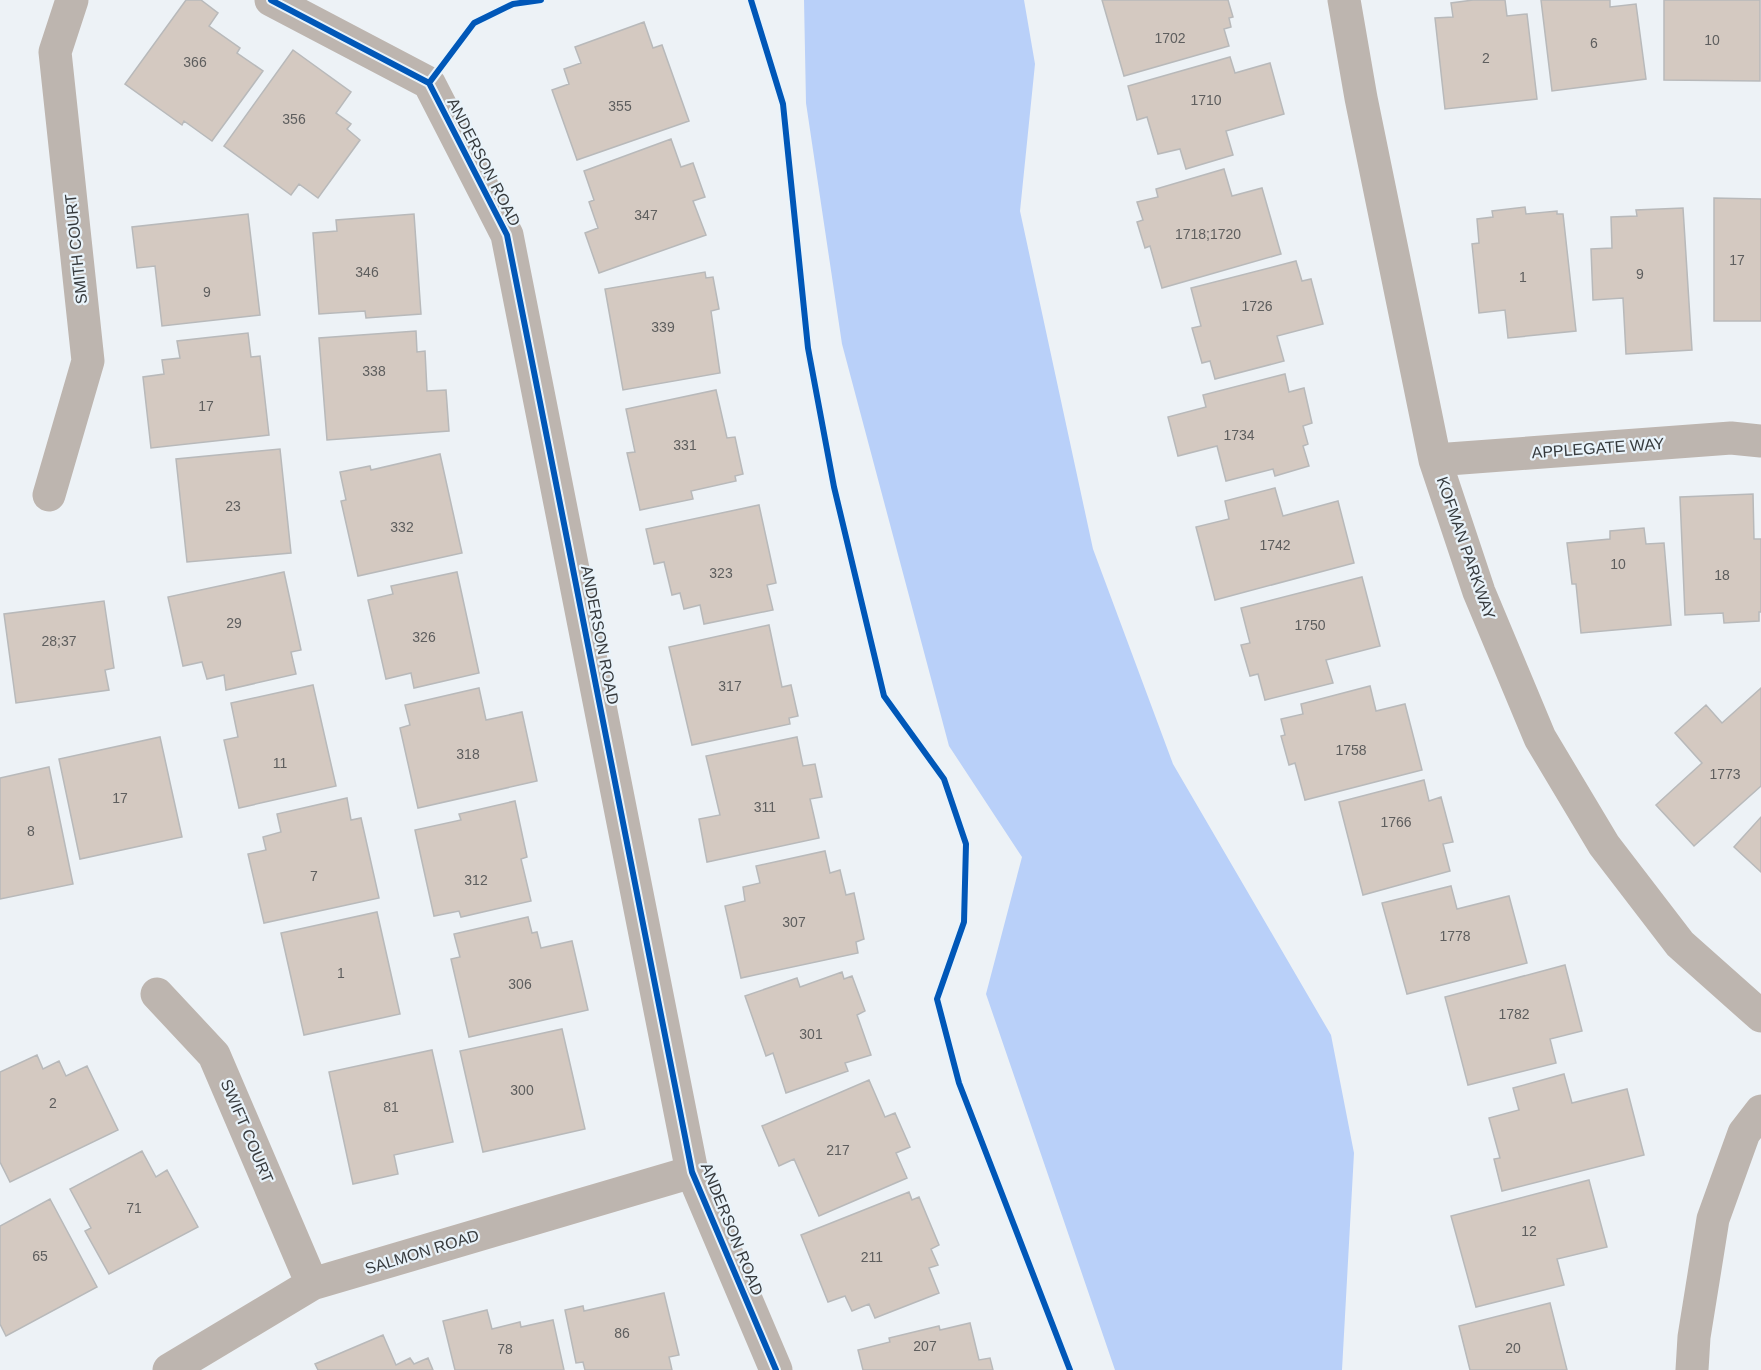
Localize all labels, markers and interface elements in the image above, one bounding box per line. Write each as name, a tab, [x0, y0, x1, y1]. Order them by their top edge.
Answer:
house number: 1702	[1154, 30, 1186, 46]
house number: 10	[1704, 32, 1720, 48]
house number: 6	[1590, 35, 1598, 51]
house number: 2	[1482, 50, 1490, 66]
house number: 366	[183, 54, 207, 70]
house number: 1710	[1190, 92, 1222, 108]
street label: ANDERSON ROAD	[444, 95, 524, 229]
house number: 355	[608, 98, 632, 114]
house number: 356	[282, 111, 306, 127]
street label: SMITH COURT	[62, 193, 90, 305]
house number: 347	[634, 207, 658, 223]
house number: 1718;1720	[1175, 226, 1241, 242]
house number: 17	[1729, 252, 1745, 268]
house number: 346	[355, 264, 379, 280]
house number: 9	[1636, 266, 1644, 282]
house number: 1	[1519, 269, 1527, 285]
house number: 9	[203, 284, 211, 300]
house number: 1726	[1241, 298, 1273, 314]
house number: 339	[651, 319, 675, 335]
house number: 338	[362, 363, 386, 379]
house number: 17	[198, 398, 214, 414]
house number: 1734	[1223, 427, 1255, 443]
street label: APPLEGATE WAY	[1531, 435, 1665, 461]
house number: 331	[673, 437, 697, 453]
street label: KOFMAN PARKWAY	[1434, 474, 1499, 622]
house number: 23	[225, 498, 241, 514]
house number: 332	[390, 519, 414, 535]
house number: 1742	[1259, 537, 1291, 553]
house number: 10	[1610, 556, 1626, 572]
street label: ANDERSON ROAD	[578, 564, 622, 706]
house number: 323	[709, 565, 733, 581]
house number: 18	[1714, 567, 1730, 583]
house number: 29	[226, 615, 242, 631]
house number: 1750	[1294, 617, 1326, 633]
house number: 326	[412, 629, 436, 645]
house number: 28;37	[41, 633, 77, 649]
house number: 317	[718, 678, 742, 694]
house number: 1758	[1335, 742, 1367, 758]
house number: 318	[456, 746, 480, 762]
house number: 11	[273, 755, 287, 771]
house number: 1773	[1709, 766, 1741, 782]
house number: 17	[112, 790, 128, 806]
house number: 311	[754, 799, 776, 815]
house number: 1766	[1380, 814, 1412, 830]
house number: 8	[27, 823, 35, 839]
house number: 7	[310, 868, 318, 884]
house number: 312	[464, 872, 488, 888]
house number: 307	[782, 914, 806, 930]
house number: 1778	[1439, 928, 1471, 944]
house number: 1	[337, 965, 345, 981]
house number: 306	[508, 976, 532, 992]
house number: 1782	[1498, 1006, 1530, 1022]
house number: 301	[799, 1026, 823, 1042]
street label: SWIFT COURT	[218, 1077, 277, 1185]
house number: 300	[510, 1082, 534, 1098]
house number: 2	[49, 1095, 57, 1111]
house number: 81	[383, 1099, 399, 1115]
house number: 217	[826, 1142, 850, 1158]
street label: ANDERSON ROAD	[698, 1160, 766, 1298]
house number: 71	[126, 1200, 142, 1216]
house number: 12	[1521, 1223, 1537, 1239]
street label: SALMON ROAD	[363, 1227, 481, 1277]
house number: 65	[32, 1248, 48, 1264]
house number: 211	[861, 1249, 883, 1265]
house number: 86	[614, 1325, 630, 1341]
house number: 207	[913, 1338, 937, 1354]
house number: 20	[1505, 1340, 1521, 1356]
house number: 78	[497, 1341, 513, 1357]

